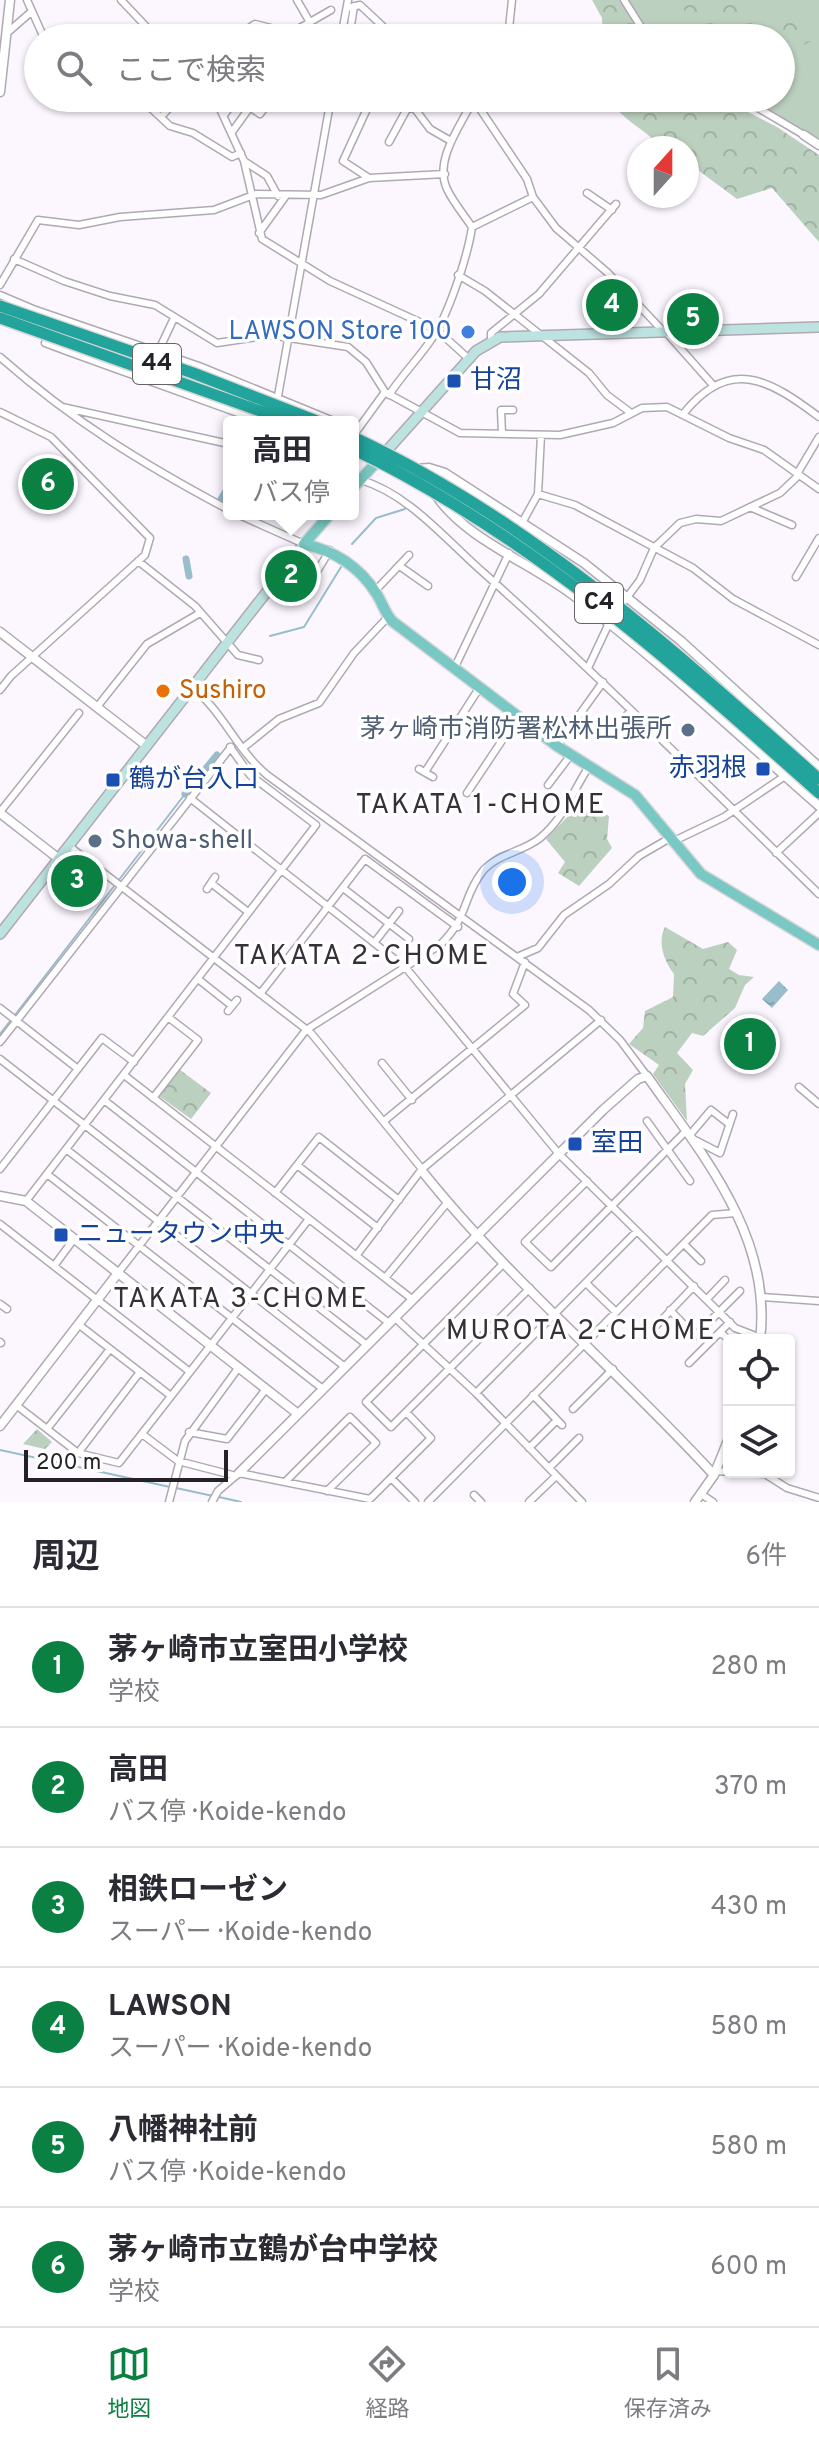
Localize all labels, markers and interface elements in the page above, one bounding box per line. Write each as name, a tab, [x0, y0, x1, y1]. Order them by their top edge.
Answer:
search box	[24, 24, 795, 112]
icon: search	[52, 46, 96, 90]
text: ここで検索	[116, 54, 266, 91]
north arrow	[627, 136, 699, 208]
pin: 4	[586, 275, 638, 335]
pin: 5	[667, 289, 719, 349]
place label: LAWSON Store 100	[229, 316, 452, 349]
marker: LAWSON Store 100	[459, 323, 477, 341]
road number: 44	[133, 344, 181, 384]
place label: 甘沼	[470, 365, 522, 398]
marker: 甘沼	[445, 372, 463, 390]
popup	[223, 416, 359, 520]
text: 高田	[252, 434, 312, 471]
pin: 6	[22, 454, 74, 514]
text: バス停	[252, 478, 330, 511]
pin: 2	[265, 546, 317, 606]
road number: C4	[575, 583, 623, 623]
place label: Sushiro	[179, 675, 267, 708]
marker: Sushiro	[154, 682, 172, 700]
place label: 茅ヶ崎市消防署松林出張所	[360, 714, 672, 747]
marker: 茅ヶ崎市消防署松林出張所	[679, 721, 697, 739]
place label: 赤羽根	[669, 753, 747, 786]
marker: 赤羽根	[754, 760, 772, 778]
place label: 鶴が台入口	[129, 764, 259, 797]
marker: 鶴が台入口	[104, 771, 122, 789]
district label: TAKATA 1-CHOME	[356, 788, 606, 824]
place label: Showa-shell	[111, 825, 253, 858]
marker: Showa-shell	[86, 832, 104, 850]
pin: 3	[51, 851, 103, 911]
your location	[492, 862, 532, 902]
district label: TAKATA 2-CHOME	[234, 939, 490, 975]
pin: 1	[724, 1014, 776, 1074]
place label: 室田	[591, 1128, 643, 1161]
marker: 室田	[566, 1135, 584, 1153]
place label: ニュータウン中央	[77, 1219, 285, 1252]
marker: ニュータウン中央	[52, 1226, 70, 1244]
district label: TAKATA 3-CHOME	[113, 1282, 369, 1318]
district label: MUROTA 2-CHOME	[446, 1314, 716, 1350]
map controls	[723, 1334, 795, 1478]
button: locate	[723, 1334, 795, 1406]
button: layers	[723, 1406, 795, 1478]
scale bar	[24, 1446, 228, 1482]
text: 200 m	[36, 1450, 101, 1477]
text: 周辺	[32, 1537, 100, 1580]
text: 6件	[745, 1541, 787, 1574]
text: 茅ヶ崎市立室田小学校	[108, 1633, 408, 1670]
text: 1	[53, 1651, 63, 1684]
text: 280 m	[711, 1651, 787, 1684]
text: 学校	[108, 1677, 160, 1710]
text: 高田	[108, 1753, 168, 1790]
text: 2	[50, 1771, 66, 1804]
text: 370 m	[714, 1771, 787, 1804]
text: バス停 · Koide-kendo	[108, 1797, 347, 1830]
text: 相鉄ローゼン	[108, 1873, 288, 1910]
text: 3	[50, 1891, 66, 1924]
text: 430 m	[711, 1891, 787, 1924]
text: スーパー · Koide-kendo	[108, 1917, 372, 1950]
text: LAWSON	[108, 1989, 232, 2026]
text: 4	[50, 2011, 66, 2044]
text: 580 m	[710, 2011, 787, 2044]
text: スーパー · Koide-kendo	[108, 2033, 372, 2066]
text: 八幡神社前	[108, 2113, 258, 2150]
text: 5	[50, 2131, 66, 2164]
text: 580 m	[710, 2131, 787, 2164]
text: バス停 · Koide-kendo	[108, 2157, 347, 2190]
text: 茅ヶ崎市立鶴が台中学校	[108, 2233, 438, 2270]
text: 6	[50, 2251, 66, 2284]
text: 600 m	[710, 2251, 787, 2284]
text: 学校	[108, 2277, 160, 2310]
tab: 地図	[107, 2342, 151, 2424]
tab: 経路	[365, 2342, 410, 2424]
tab: 保存済み	[624, 2342, 712, 2424]

